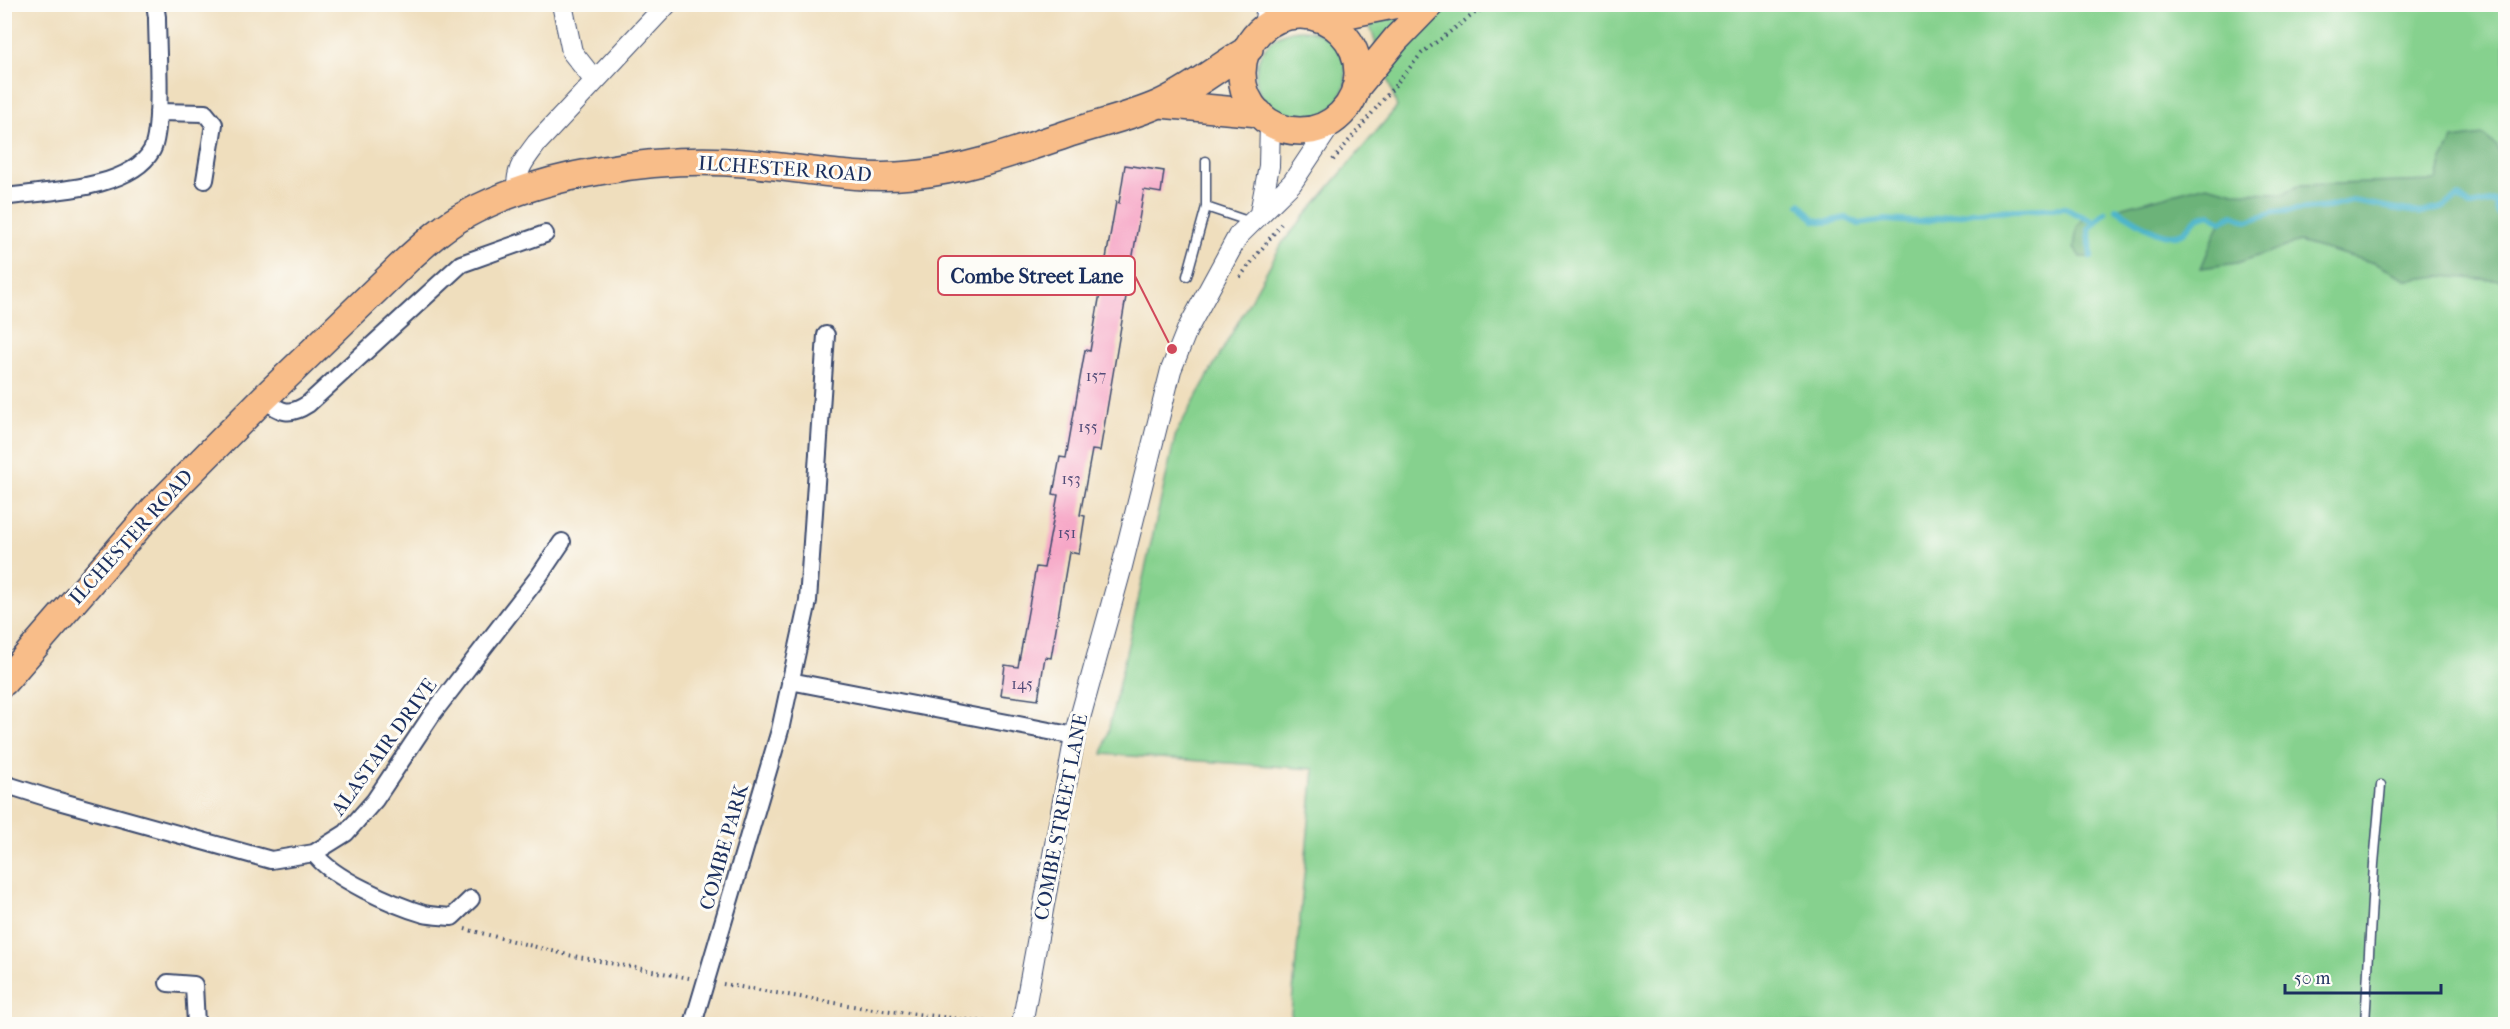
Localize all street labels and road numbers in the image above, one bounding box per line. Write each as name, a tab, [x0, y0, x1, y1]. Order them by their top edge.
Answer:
street label: ILCHESTER ROAD	[698, 151, 872, 187]
street label: ILCHESTER ROAD	[64, 465, 198, 609]
street label: ALASTAIR DRIVE	[326, 674, 441, 821]
street label: COMBE STREET LANE	[1030, 712, 1092, 922]
street label: COMBE PARK	[695, 780, 753, 913]

